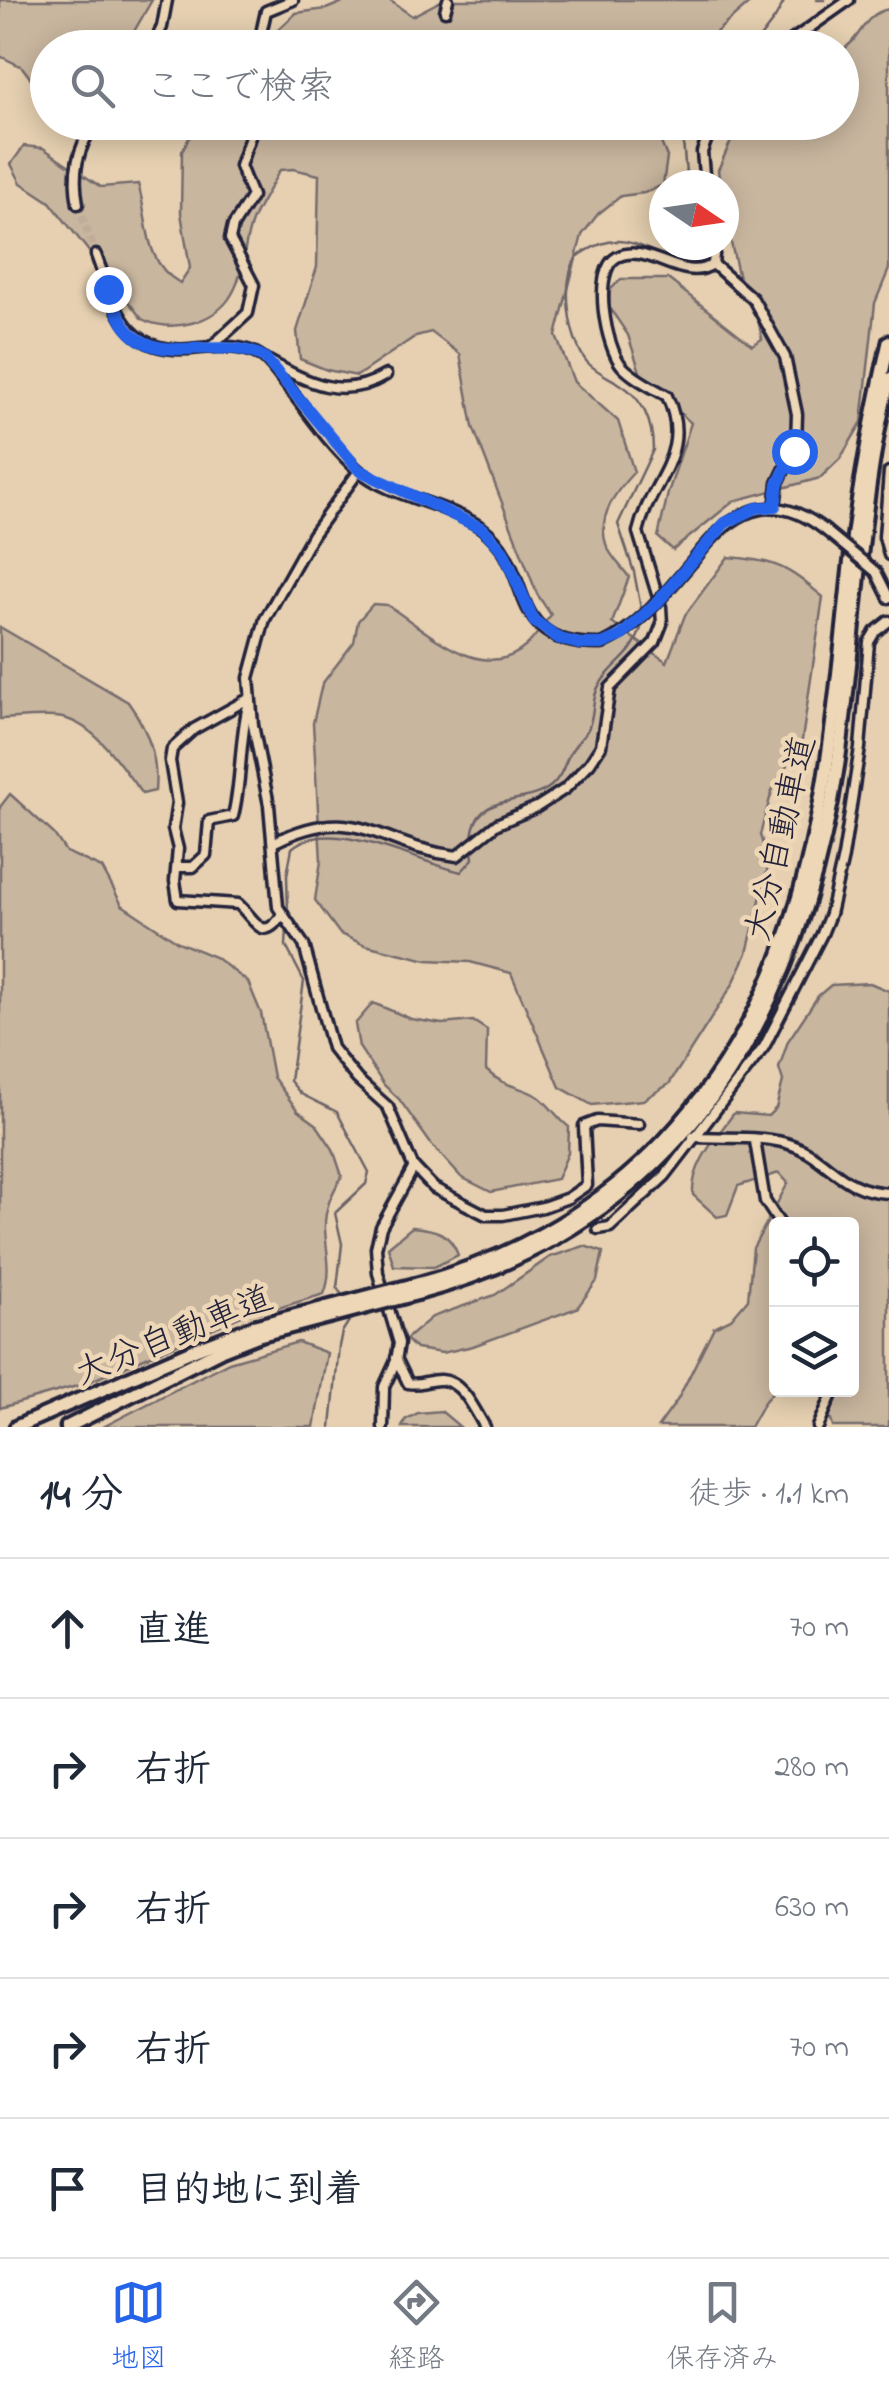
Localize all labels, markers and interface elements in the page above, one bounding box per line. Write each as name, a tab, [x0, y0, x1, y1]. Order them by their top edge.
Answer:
search box	[30, 30, 859, 140]
icon: search	[65, 58, 120, 113]
text: ここで検索	[145, 61, 335, 117]
north arrow	[649, 170, 739, 260]
route end	[86, 267, 132, 313]
route start	[772, 429, 818, 475]
street label: 大分自動車道	[734, 731, 831, 947]
map controls	[769, 1217, 859, 1397]
button: locate	[769, 1217, 859, 1307]
street label: 大分自動車道	[67, 1274, 281, 1400]
button: layers	[769, 1307, 859, 1397]
text: 14 分	[40, 1466, 123, 1527]
text: 徒歩 · 1.1 km	[688, 1472, 849, 1519]
icon: ahead	[40, 1601, 95, 1656]
text: 直進	[135, 1604, 211, 1660]
text: 70 m	[789, 1605, 849, 1652]
icon: right	[40, 1741, 95, 1796]
text: 右折	[135, 1744, 211, 1800]
text: 280 m	[774, 1745, 849, 1792]
icon: right	[40, 1881, 95, 1936]
text: 右折	[135, 1884, 211, 1940]
text: 630 m	[775, 1885, 849, 1932]
icon: right	[40, 2021, 95, 2076]
text: 右折	[135, 2024, 211, 2080]
text: 70 m	[789, 2025, 849, 2072]
icon: arrive	[40, 2161, 95, 2216]
text: 目的地に到着	[135, 2164, 363, 2220]
tab: 地図	[111, 2275, 167, 2381]
tab: 経路	[388, 2275, 444, 2381]
tab: 保存済み	[666, 2275, 778, 2381]

